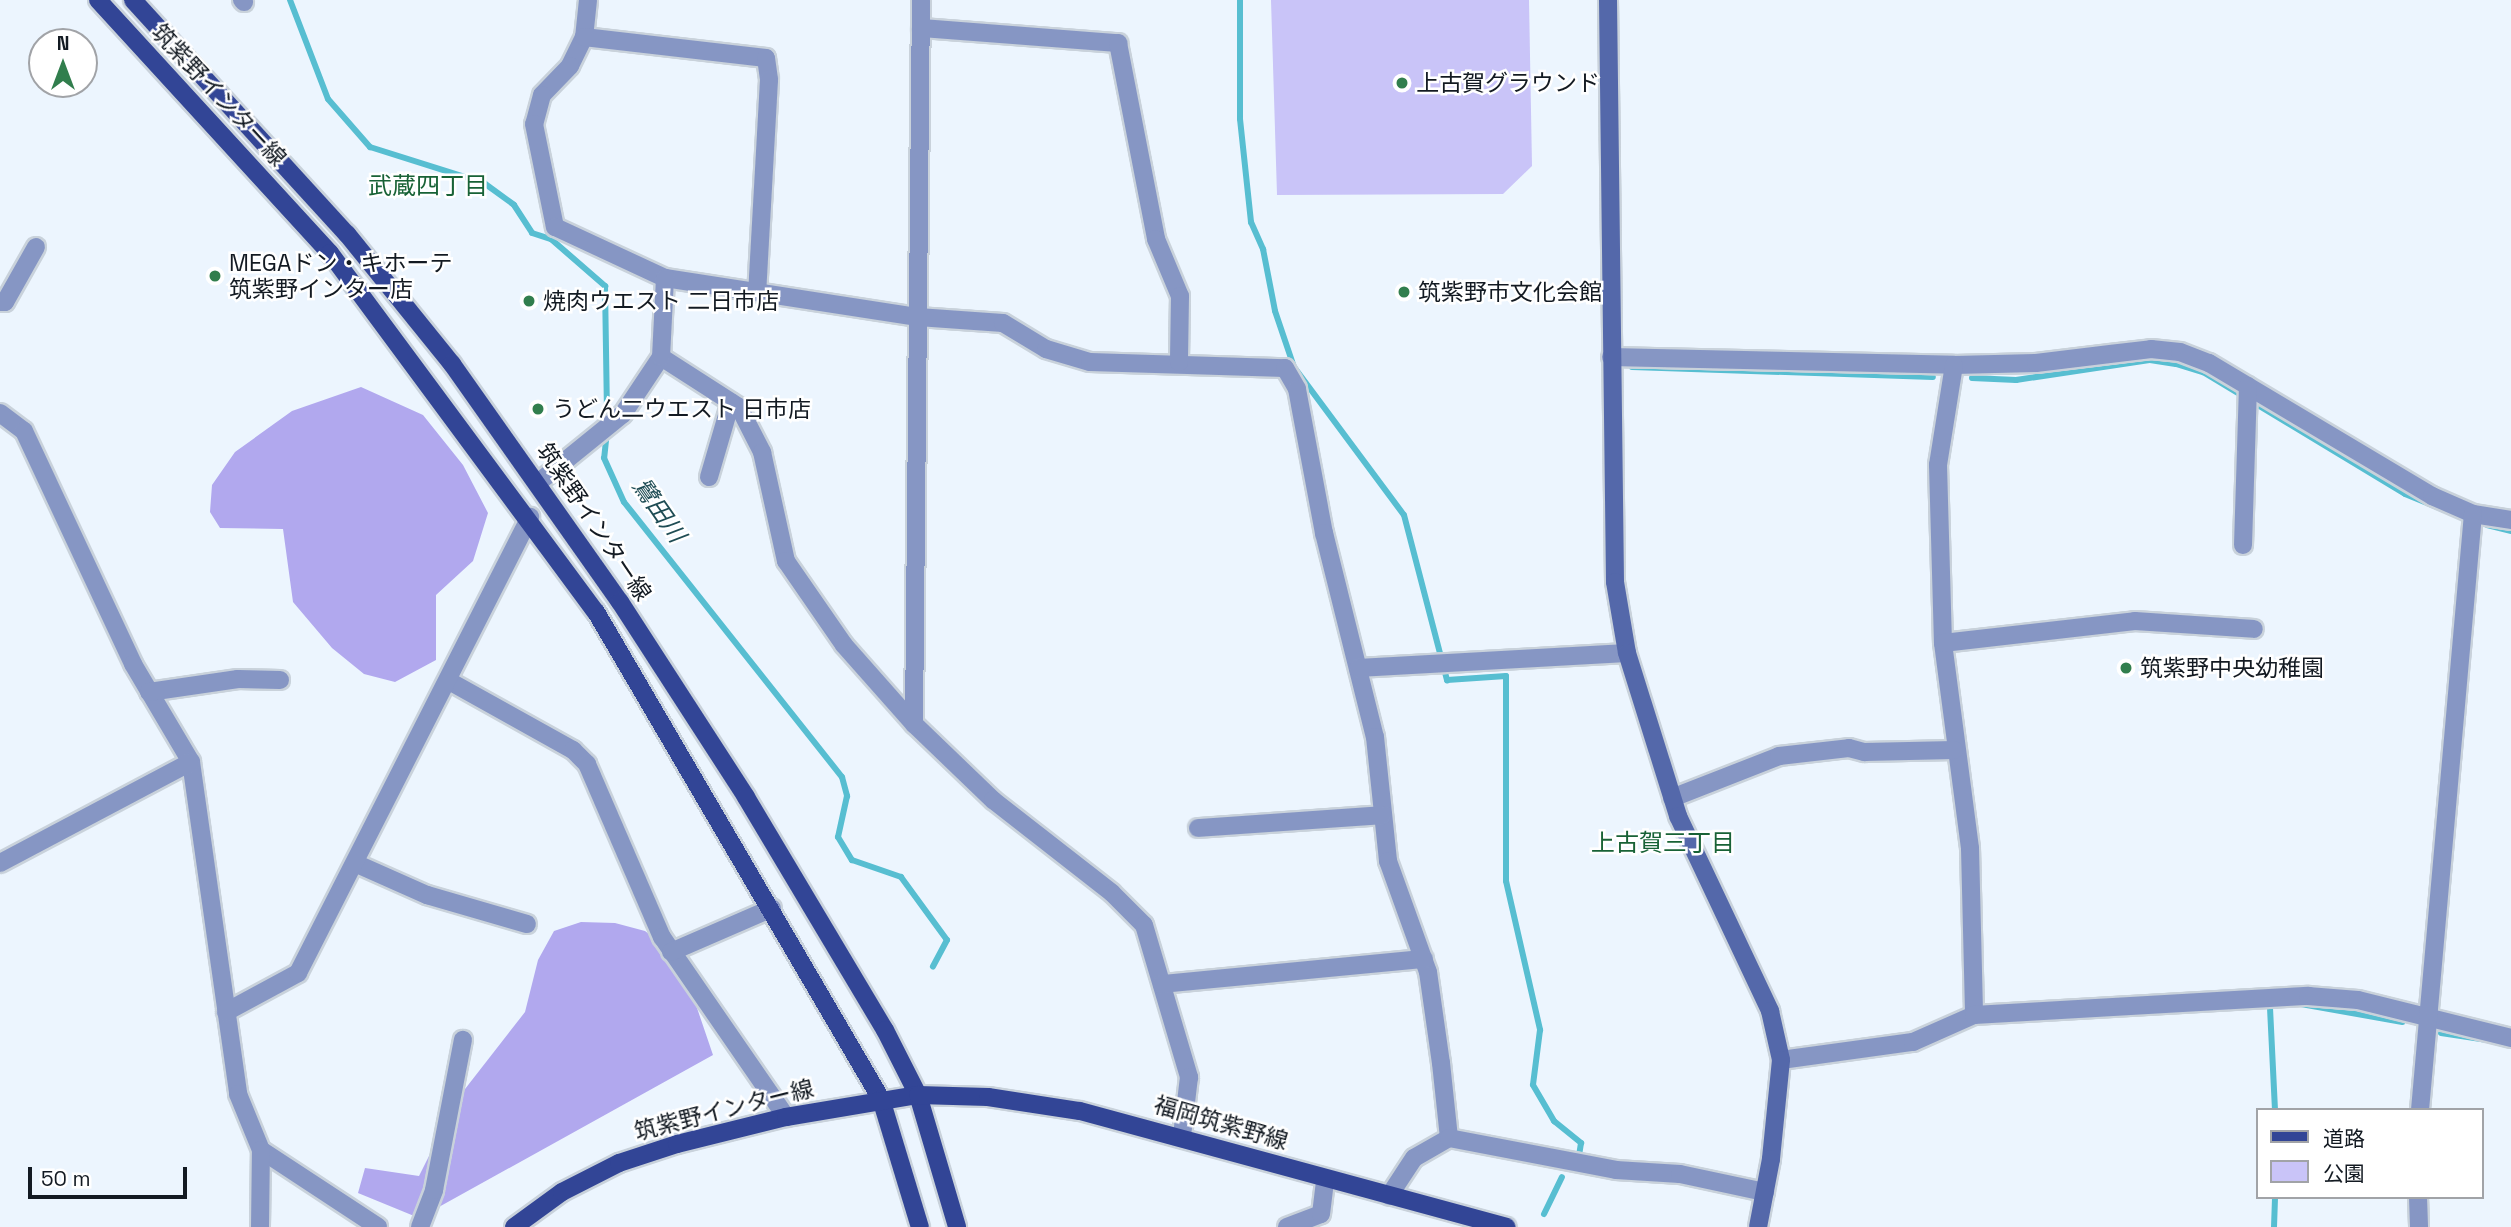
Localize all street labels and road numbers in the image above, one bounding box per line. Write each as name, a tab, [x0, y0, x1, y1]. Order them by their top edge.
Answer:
street label: 筑紫野インター線	[146, 18, 292, 172]
street label: 筑紫野インター線	[531, 438, 657, 606]
street label: 筑紫野インター線	[631, 1074, 817, 1146]
street label: 福岡筑紫野線	[1151, 1091, 1291, 1155]

